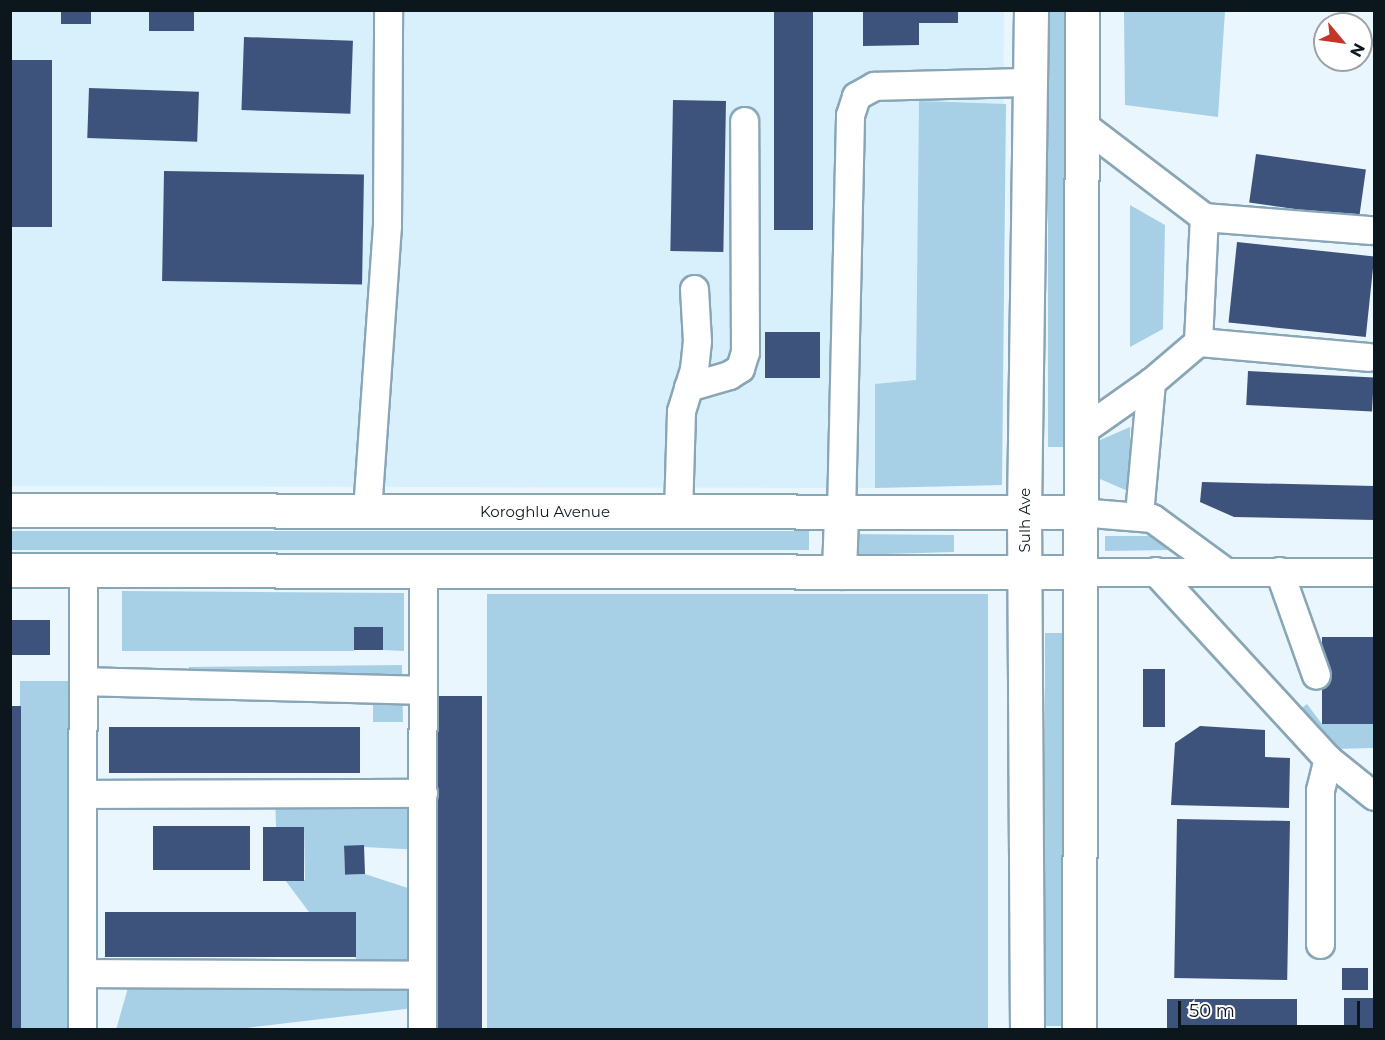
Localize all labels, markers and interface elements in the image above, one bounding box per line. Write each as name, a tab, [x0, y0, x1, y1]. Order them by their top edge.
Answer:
north arrow	[1313, 12, 1373, 72]
text: N	[1346, 40, 1369, 60]
street label: Sulh Ave	[1016, 488, 1034, 552]
street label: Koroghlu Avenue	[480, 503, 610, 521]
scale bar	[1181, 989, 1362, 1027]
text: 50 m	[1189, 1000, 1235, 1022]

